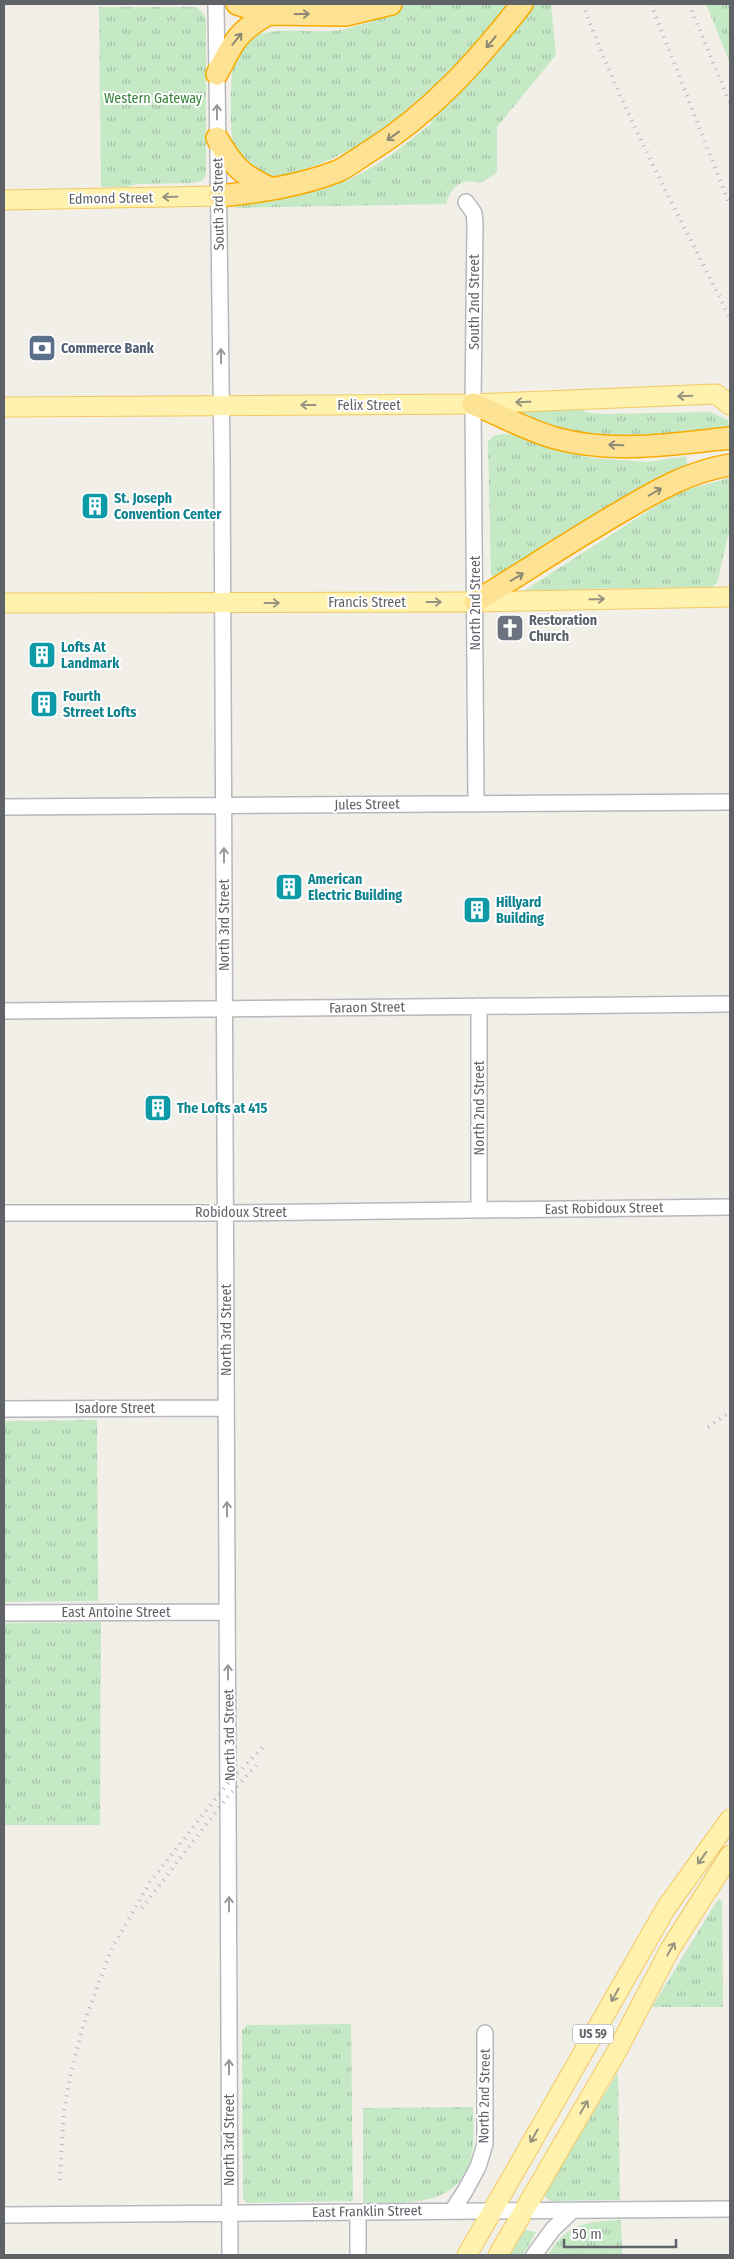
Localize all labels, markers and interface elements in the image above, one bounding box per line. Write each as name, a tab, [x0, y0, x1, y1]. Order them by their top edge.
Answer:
one-way arrow	[293, 9, 309, 19]
one-way arrow	[231, 32, 242, 45]
one-way arrow	[486, 35, 497, 48]
park label: Western Gateway	[104, 90, 203, 107]
one-way arrow	[212, 104, 222, 120]
one-way arrow	[386, 131, 400, 141]
street label: South 3rd Street	[209, 157, 228, 251]
street label: Edmond Street	[69, 189, 154, 208]
one-way arrow	[162, 192, 178, 202]
street label: South 2nd Street	[466, 254, 483, 350]
bank icon: Commerce Bank	[27, 333, 57, 363]
place label: Commerce Bank	[61, 340, 155, 357]
one-way arrow	[216, 349, 226, 365]
one-way arrow	[677, 391, 693, 400]
street label: Felix Street	[337, 397, 401, 414]
one-way arrow	[515, 398, 531, 407]
one-way arrow	[300, 400, 316, 410]
one-way arrow	[608, 441, 624, 450]
one-way arrow	[648, 486, 662, 496]
place label: St. Joseph Convention Center	[114, 490, 222, 523]
building icon: St. Joseph Convention Center	[80, 491, 110, 521]
street label: North 2nd Street	[467, 555, 484, 650]
one-way arrow	[509, 571, 523, 581]
street label: Francis Street	[328, 594, 406, 611]
one-way arrow	[588, 594, 604, 604]
one-way arrow	[426, 597, 442, 607]
one-way arrow	[263, 598, 279, 608]
place label: Restoration Church	[529, 612, 597, 645]
church icon: Restoration Church	[495, 613, 525, 643]
place label: Lofts At Landmark	[61, 639, 120, 672]
building icon: Lofts At Landmark	[27, 640, 57, 670]
place label: Fourth Strreet Lofts	[63, 688, 136, 721]
building icon: Fourth Strreet Lofts	[29, 689, 59, 719]
street label: Jules Street	[334, 795, 400, 814]
one-way arrow	[219, 847, 229, 864]
place label: American Electric Building	[307, 871, 402, 904]
building icon: American Electric Building	[274, 872, 304, 902]
street label: North 3rd Street	[216, 879, 233, 971]
place label: Hillyard Building	[496, 894, 544, 927]
building icon: Hillyard Building	[462, 895, 492, 925]
street label: Faraon Street	[329, 998, 406, 1017]
street label: North 2nd Street	[471, 1060, 488, 1155]
building icon: The Lofts at 415	[143, 1093, 173, 1123]
place label: The Lofts at 415	[177, 1100, 267, 1117]
street label: East Robidoux Street	[544, 1199, 664, 1218]
street label: Robidoux Street	[195, 1204, 287, 1221]
street label: North 3rd Street	[218, 1284, 235, 1376]
street label: Isadore Street	[75, 1400, 156, 1417]
one-way arrow	[222, 1501, 232, 1518]
street label: East Antoine Street	[61, 1604, 171, 1621]
one-way arrow	[223, 1664, 233, 1680]
street label: North 3rd Street	[220, 1688, 239, 1781]
one-way arrow	[696, 1851, 707, 1864]
one-way arrow	[224, 1896, 234, 1912]
one-way arrow	[666, 1943, 676, 1957]
one-way arrow	[609, 1988, 619, 2002]
road number: US 59	[573, 2025, 613, 2044]
street label: North 2nd Street	[475, 2048, 494, 2144]
one-way arrow	[224, 2059, 234, 2075]
street label: North 3rd Street	[221, 2094, 238, 2186]
one-way arrow	[580, 2101, 590, 2115]
one-way arrow	[528, 2129, 538, 2143]
street label: East Franklin Street	[312, 2202, 423, 2221]
scale bar	[564, 2216, 676, 2248]
text: 50 m	[572, 2225, 602, 2243]

